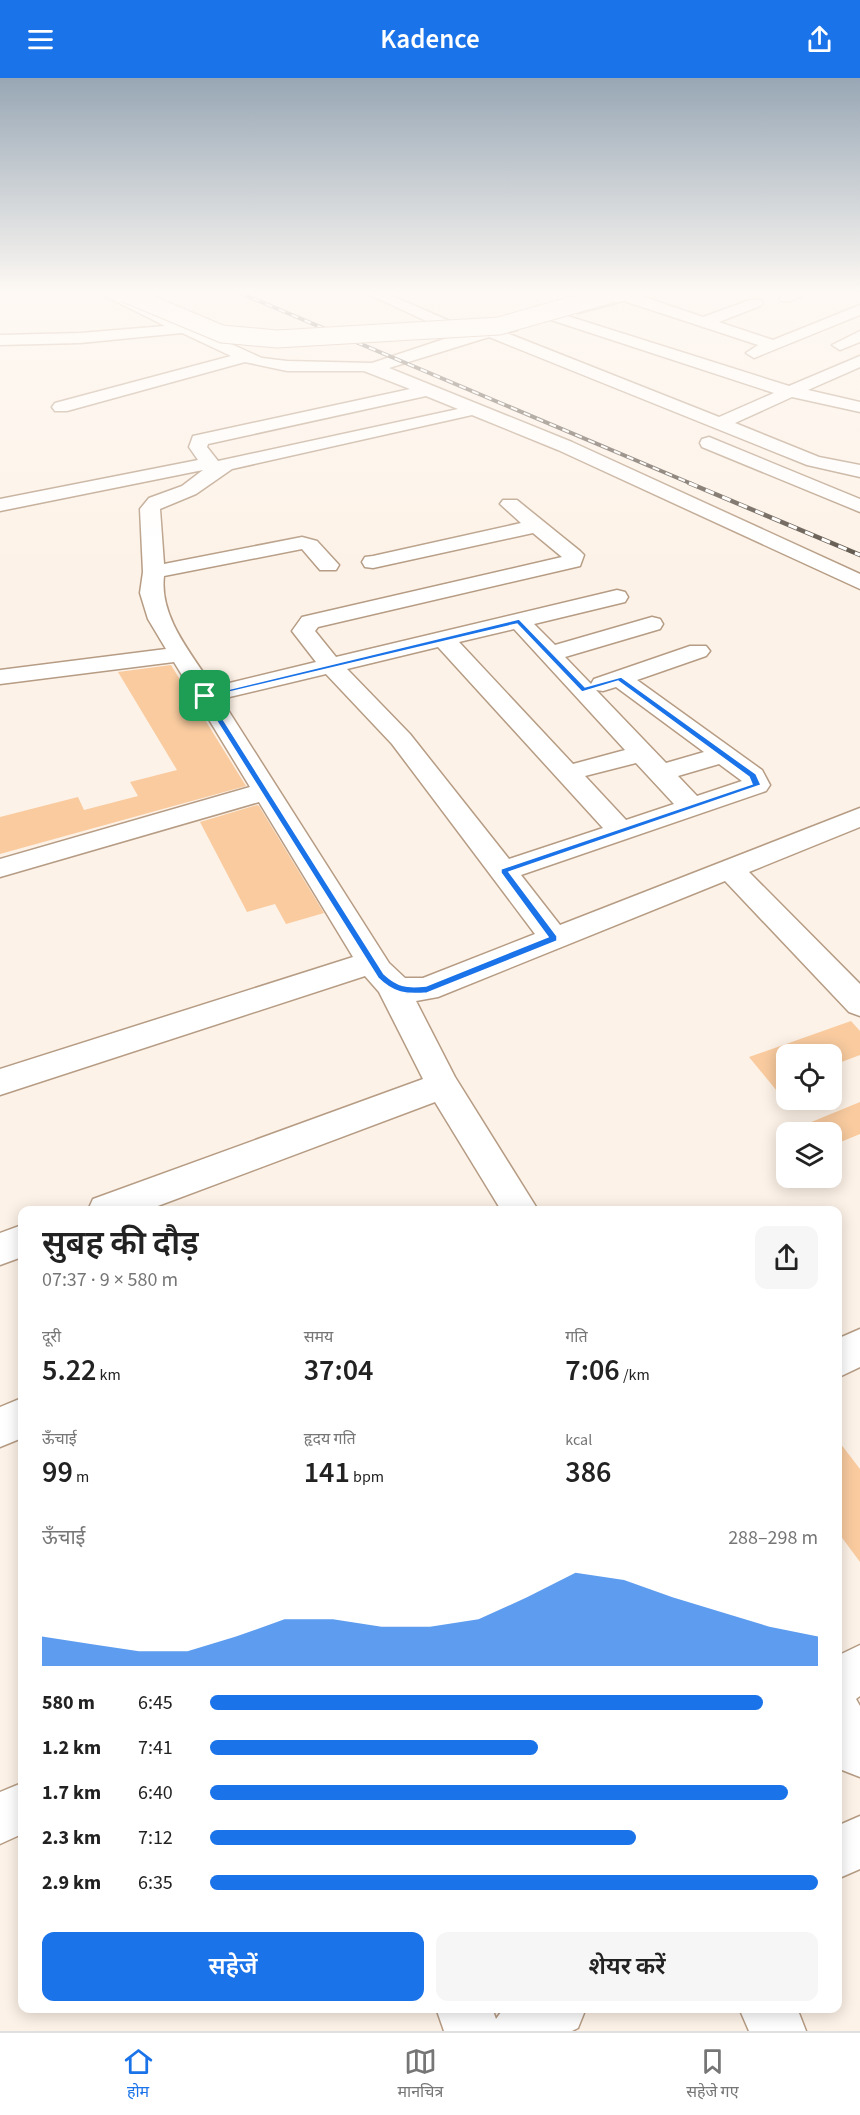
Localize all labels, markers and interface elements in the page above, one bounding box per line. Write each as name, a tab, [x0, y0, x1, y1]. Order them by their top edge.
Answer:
text: Kadence	[380, 20, 480, 59]
icon: menu	[24, 23, 57, 56]
icon: share	[803, 23, 836, 56]
pin	[179, 670, 230, 721]
icon: arrive	[188, 679, 221, 712]
map controls	[776, 1044, 842, 1188]
button: locate	[776, 1044, 842, 1110]
button: layers	[776, 1122, 842, 1188]
text: सुबह की दौड़	[42, 1220, 199, 1267]
button: share	[755, 1226, 818, 1289]
text: 07:37 · 9 × 580 m	[42, 1266, 178, 1294]
text: दूरी	[42, 1326, 61, 1348]
text: समय	[304, 1326, 333, 1348]
text: गति	[565, 1326, 588, 1348]
text: 5.22	[42, 1349, 96, 1392]
text: 37:04	[304, 1349, 373, 1392]
text: 7:06	[565, 1349, 620, 1392]
text: km	[96, 1364, 121, 1386]
text: /km	[620, 1364, 650, 1386]
text: ऊँचाई	[42, 1428, 77, 1450]
text: हृदय गति	[304, 1428, 356, 1450]
text: kcal	[565, 1429, 592, 1451]
text: 99	[42, 1451, 73, 1494]
text: 141	[304, 1451, 350, 1494]
text: 386	[565, 1451, 612, 1494]
text: m	[73, 1466, 89, 1488]
text: bpm	[350, 1466, 384, 1488]
text: ऊँचाई	[42, 1524, 85, 1552]
text: 288–298 m	[728, 1524, 818, 1552]
text: 580 m	[42, 1689, 95, 1717]
text: 6:45	[138, 1689, 173, 1717]
text: 1.2 km	[42, 1734, 101, 1762]
text: 7:41	[138, 1734, 173, 1762]
text: 1.7 km	[42, 1779, 101, 1807]
text: 6:40	[138, 1779, 173, 1807]
text: 2.3 km	[42, 1824, 101, 1852]
text: 7:12	[138, 1824, 173, 1852]
text: 2.9 km	[42, 1869, 101, 1897]
text: 6:35	[138, 1869, 173, 1897]
button: सहेजें	[42, 1932, 424, 2001]
button: शेयर करें	[436, 1932, 818, 2001]
tab: होम	[122, 2045, 155, 2104]
tab: मानचित्र	[398, 2045, 443, 2104]
tab: सहेजे गए	[686, 2045, 738, 2104]

